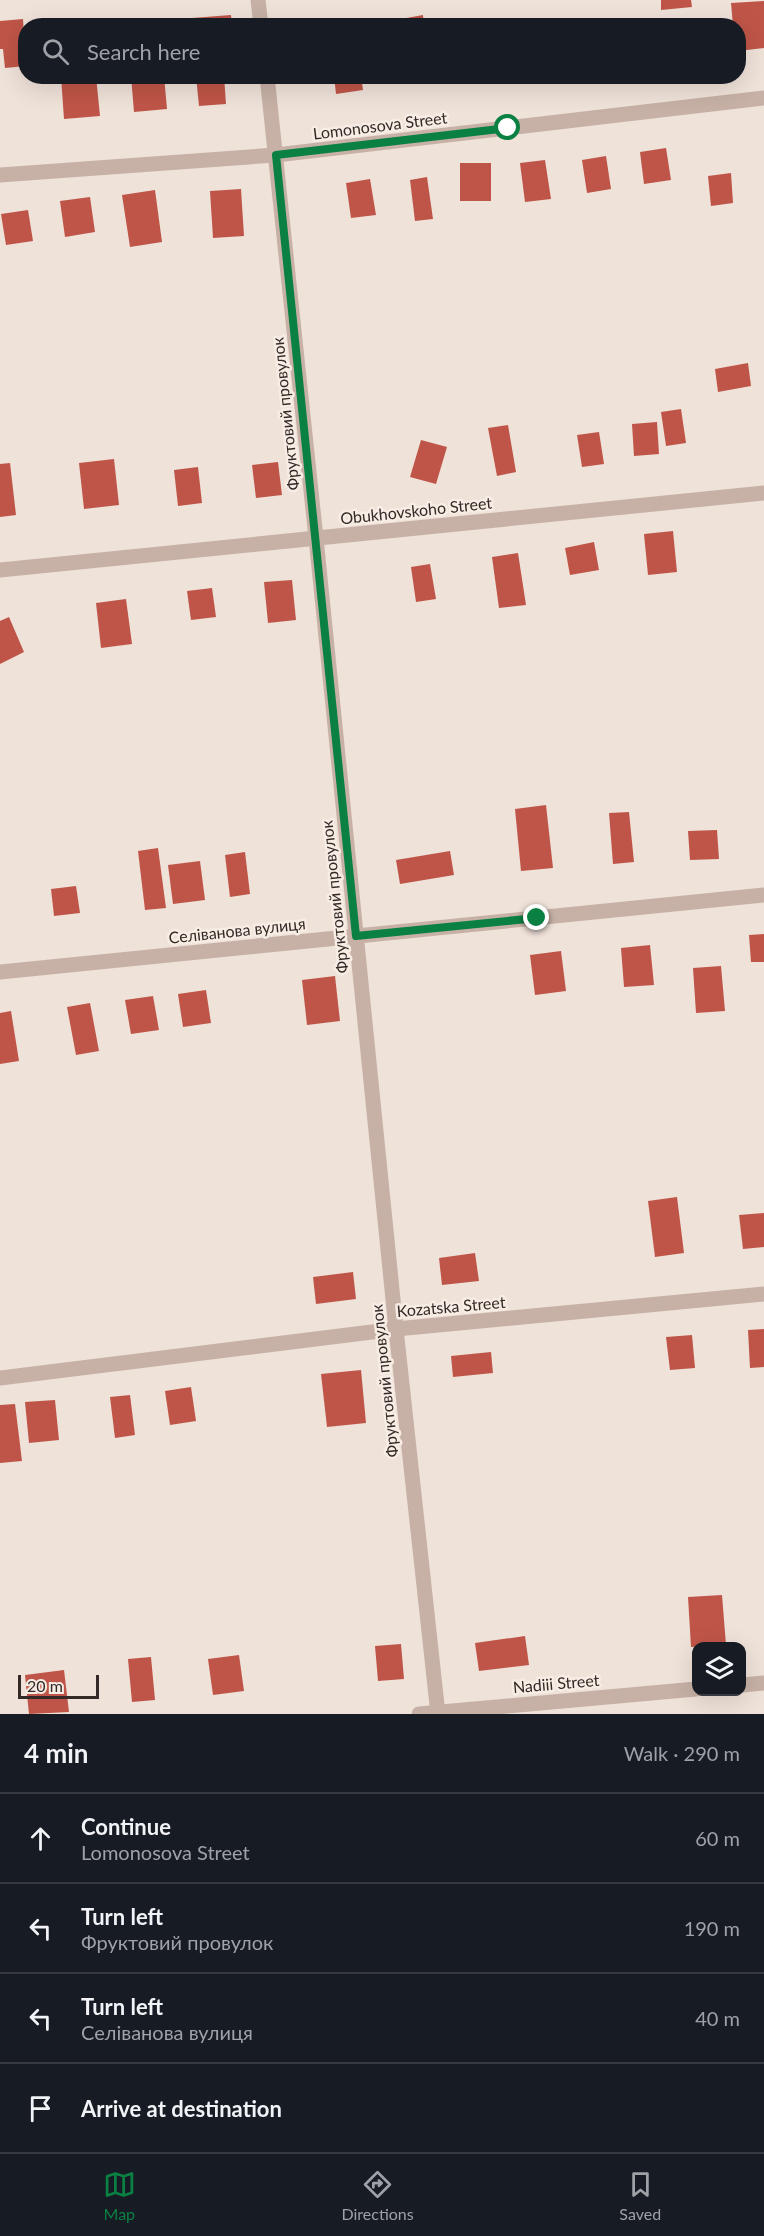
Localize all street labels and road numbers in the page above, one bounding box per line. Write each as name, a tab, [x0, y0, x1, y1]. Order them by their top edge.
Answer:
street label: Lomonosova Street	[312, 107, 448, 143]
street label: Фруктовий провулок	[267, 336, 302, 492]
street label: Obukhovskoho Street	[339, 493, 493, 527]
street label: Фруктовий провулок	[316, 819, 351, 975]
street label: Селіванова вулиця	[168, 913, 306, 947]
street label: Kozatska Street	[396, 1292, 506, 1320]
street label: Фруктовий провулок	[366, 1303, 401, 1459]
street label: Nadiii Street	[512, 1670, 600, 1696]

